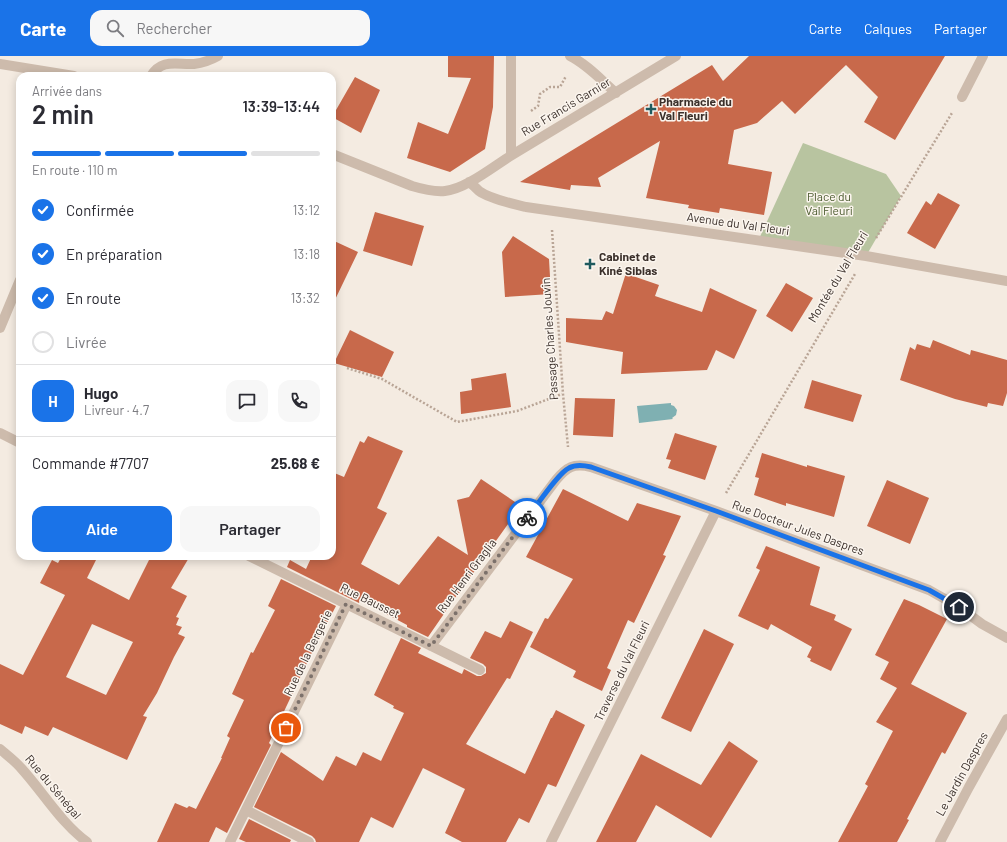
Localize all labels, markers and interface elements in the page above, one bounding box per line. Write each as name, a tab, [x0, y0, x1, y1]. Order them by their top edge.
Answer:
search box	[90, 10, 370, 46]
text: Carte	[20, 17, 66, 40]
icon: search	[104, 17, 126, 39]
text: Rechercher	[136, 19, 212, 37]
text: Carte	[809, 20, 842, 37]
text: Calques	[864, 20, 912, 37]
text: Partager	[934, 20, 987, 37]
street label: Rue Francis Garnier	[518, 74, 613, 138]
text: Arrivée dans	[32, 83, 102, 99]
place label: Pharmacie du Val Fleuri	[659, 94, 732, 122]
text: 13:39–13:44	[242, 97, 320, 115]
text: 2 min	[32, 98, 94, 129]
marker: Pharmacie du Val Fleuri	[646, 104, 656, 114]
text: En route · 110 m	[32, 162, 117, 178]
park label: Place du Val Fleuri	[805, 189, 853, 217]
icon: check	[32, 199, 54, 221]
text: Confirmée	[66, 201, 134, 219]
text: 13:12	[293, 202, 320, 218]
street label: Avenue du Val Fleuri	[686, 209, 790, 237]
street label: Montée du Val Fleuri	[804, 228, 870, 325]
icon: check	[32, 243, 54, 265]
text: En préparation	[66, 245, 162, 263]
text: 13:18	[293, 246, 320, 262]
place label: Cabinet de Kiné Siblas	[599, 249, 657, 277]
marker: Cabinet de Kiné Siblas	[584, 258, 596, 270]
street label: Passage Charles Jouvin	[538, 277, 560, 401]
icon: check	[32, 287, 54, 309]
text: En route	[66, 289, 121, 307]
text: 13:32	[291, 290, 320, 306]
text: Livrée	[66, 333, 107, 351]
button: chat	[226, 380, 268, 422]
button: phone	[278, 380, 320, 422]
text: Hugo	[84, 384, 118, 402]
text: H	[48, 392, 58, 410]
text: Livreur · 4.7	[84, 402, 149, 418]
text: Commande #7707	[32, 454, 149, 472]
text: 25.68 €	[271, 454, 320, 472]
street label: Rue Docteur Jules Daspres	[730, 497, 866, 558]
courier	[507, 498, 547, 538]
button: Aide	[32, 506, 172, 552]
button: Partager	[180, 506, 320, 552]
icon: bike	[516, 507, 538, 529]
street label: Rue Henri Graglia	[434, 536, 499, 615]
street label: Rue Bausset	[338, 580, 403, 621]
pin	[942, 590, 976, 624]
icon: home	[948, 596, 970, 618]
street label: Rue de la Bergerie	[280, 607, 334, 698]
street label: Traverse du Val Fleuri	[591, 618, 652, 723]
pin	[269, 711, 303, 745]
icon: bag	[275, 717, 297, 739]
street label: Le Jardin Daspres	[932, 729, 990, 818]
street label: Rue du Sénégal	[23, 751, 85, 821]

